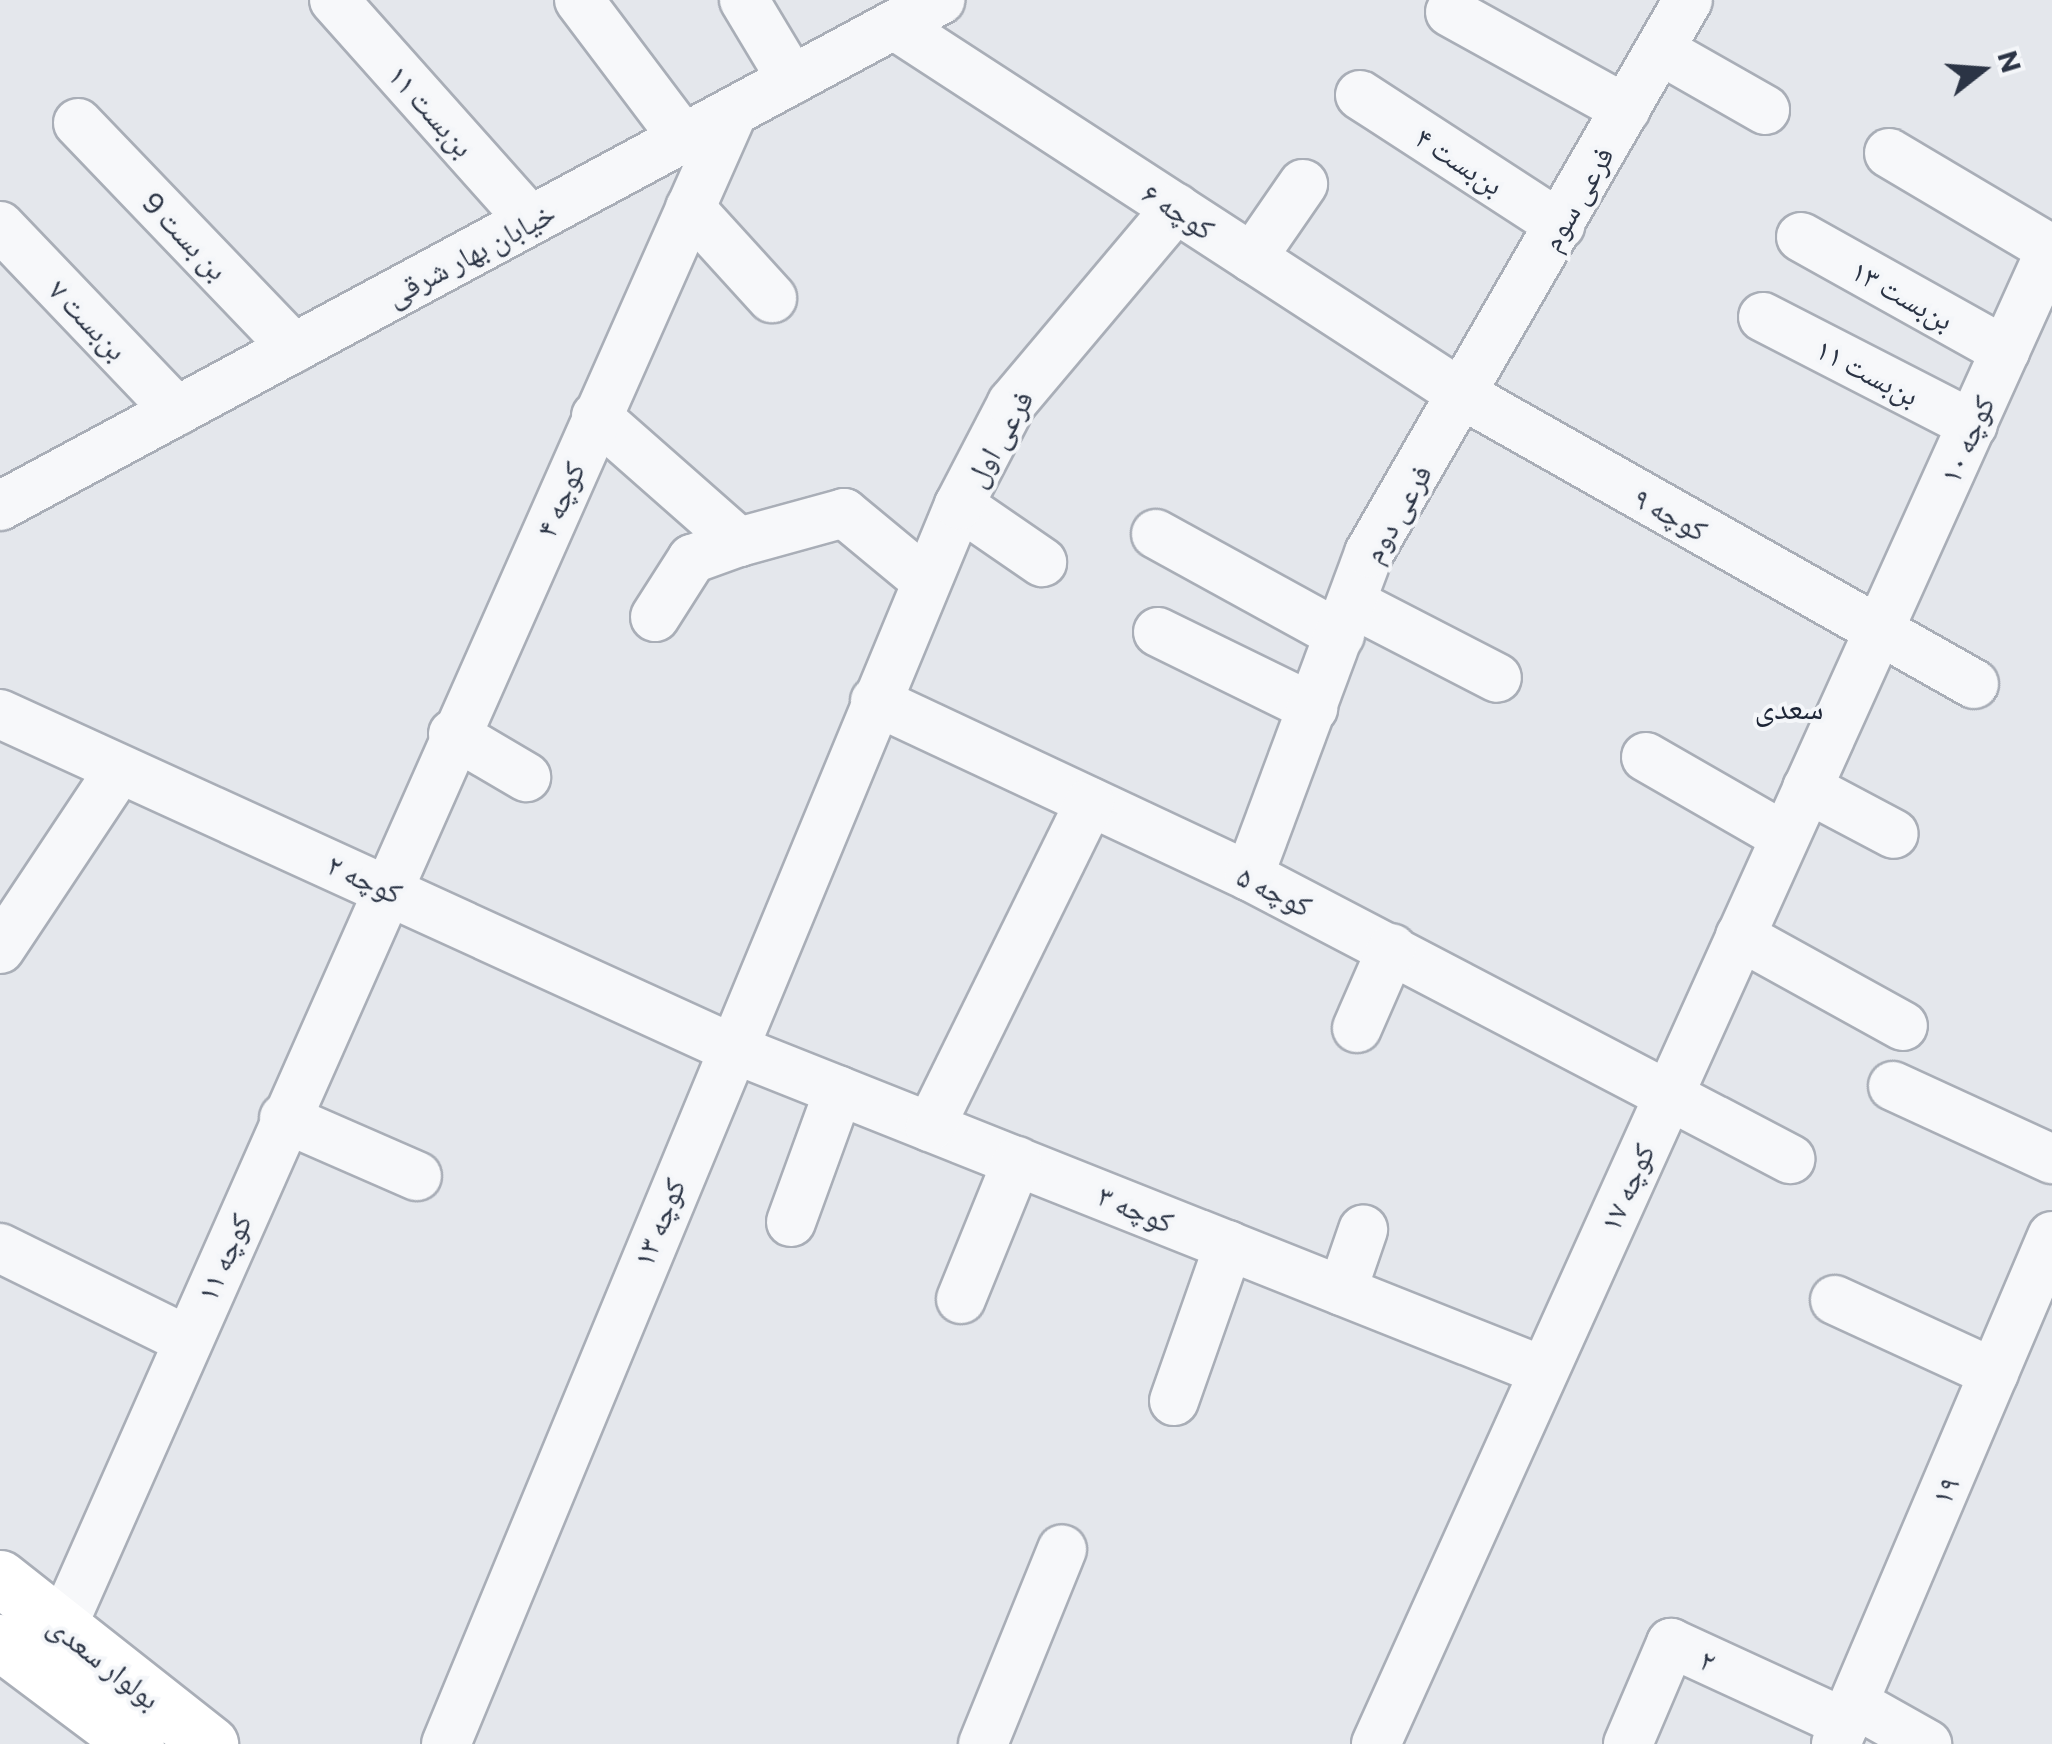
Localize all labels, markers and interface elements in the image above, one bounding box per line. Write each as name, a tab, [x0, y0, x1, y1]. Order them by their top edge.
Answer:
north arrow	[1932, 20, 2032, 120]
text: N	[1991, 46, 2030, 76]
street label: بن‌بست ۱۱	[381, 57, 483, 163]
street label: بن‌بست ۴	[1409, 118, 1511, 202]
street label: فرعی سوم	[1532, 139, 1620, 257]
street label: کوچه ۶	[1136, 174, 1222, 246]
street label: بن بست 9	[135, 184, 237, 286]
street label: خیابان بهار شرقی	[379, 193, 561, 313]
street label: بن‌بست ۱۳	[1846, 251, 1960, 337]
street label: بن‌بست ۷	[42, 271, 136, 367]
street label: بن‌بست ۱۱	[1810, 330, 1926, 412]
street label: فرعی اول	[956, 383, 1040, 493]
street label: کوچه ۱۰	[1931, 390, 2001, 488]
street label: کوچه ۴	[527, 456, 591, 542]
street label: فرعی دوم	[1354, 458, 1438, 568]
street label: کوچه ۹	[1628, 478, 1714, 548]
district label: سعدی	[1754, 687, 1824, 725]
street label: کوچه ۲	[322, 846, 408, 910]
street label: کوچه ۵	[1232, 857, 1318, 923]
street label: کوچه ۱۷	[1591, 1138, 1661, 1236]
street label: کوچه ۱۳	[624, 1173, 692, 1271]
street label: کوچه ۳	[1093, 1177, 1179, 1239]
street label: کوچه ۱۱	[188, 1208, 258, 1306]
street label: ۱۹	[1922, 1471, 1966, 1509]
street label: بولوار سعدی	[42, 1606, 168, 1716]
street label: ۲	[1694, 1641, 1722, 1679]

